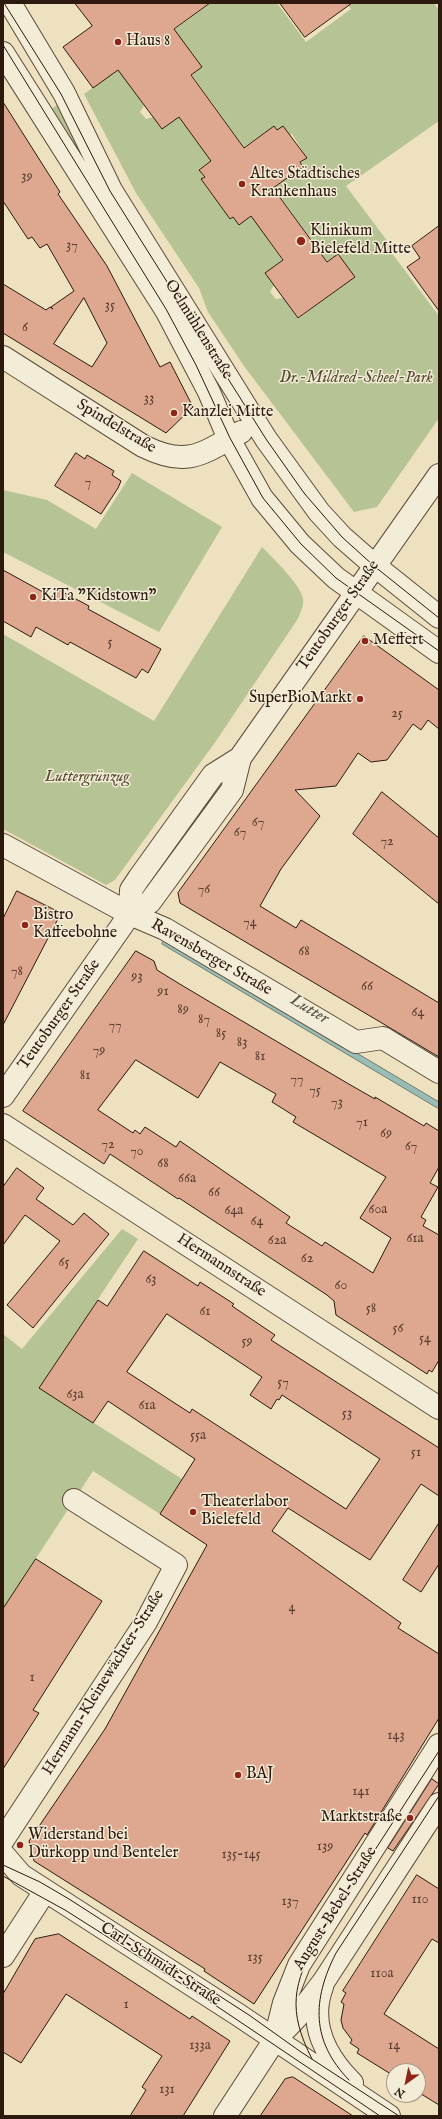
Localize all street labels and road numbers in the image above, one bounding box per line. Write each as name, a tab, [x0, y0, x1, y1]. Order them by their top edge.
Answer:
street label: Oelmühlenstraße	[160, 277, 236, 383]
street label: Spindelstraße	[73, 396, 159, 458]
street label: Teutoburger Straße	[294, 557, 384, 675]
street label: Ravensberger Straße	[147, 916, 275, 1000]
street label: Teutoburger Straße	[15, 956, 105, 1074]
street label: Hermannstraße	[173, 1230, 269, 1302]
street label: Hermann-Kleinewächter-Straße	[39, 1587, 169, 1779]
street label: August-Bebel-Straße	[290, 1844, 382, 1974]
street label: Carl-Schmidt-Straße	[96, 1919, 224, 2011]

